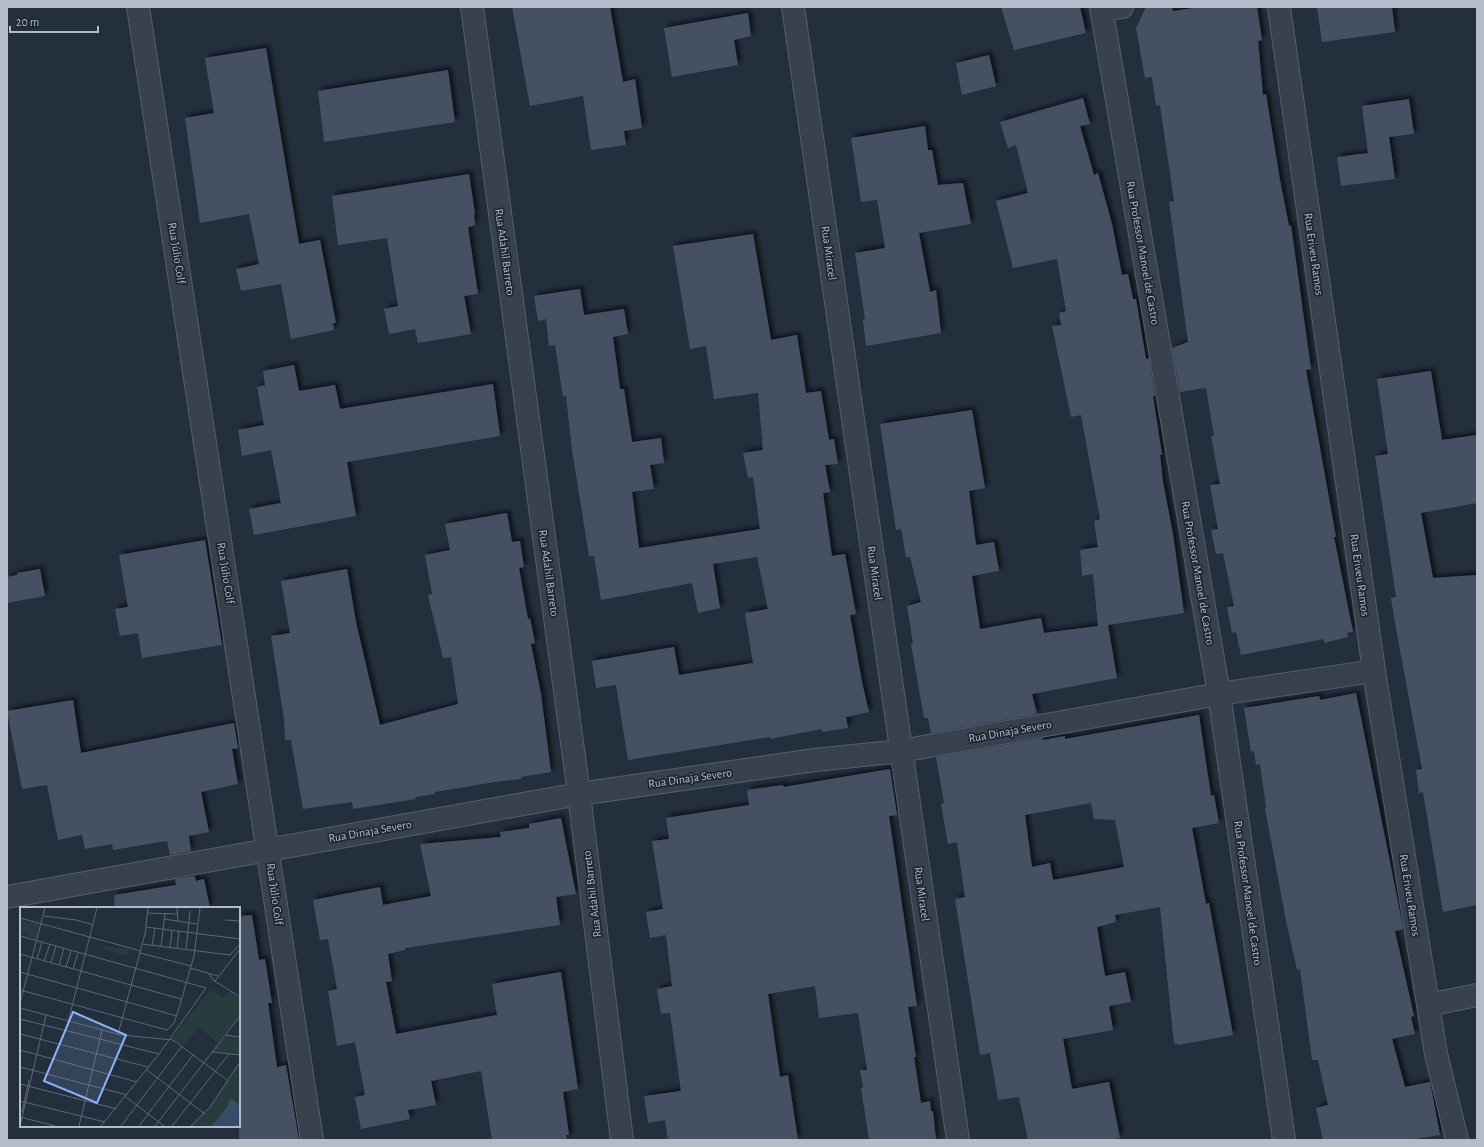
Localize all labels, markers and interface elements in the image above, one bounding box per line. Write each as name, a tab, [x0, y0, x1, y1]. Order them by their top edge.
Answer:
scale bar	[10, 8, 98, 34]
text: 20 m	[16, 16, 39, 28]
street label: Rua Professor Manoel de Castro	[1124, 180, 1162, 326]
street label: Rua Adahil Barreto	[493, 208, 517, 296]
street label: Rua Eriveu Ramos	[1302, 212, 1326, 296]
street label: Rua Júlio Colf	[166, 221, 188, 286]
street label: Rua Miracel	[819, 225, 839, 281]
street label: Rua Professor Manoel de Castro	[1179, 500, 1217, 646]
street label: Rua Adahil Barreto	[537, 529, 561, 617]
street label: Rua Eriveu Ramos	[1348, 533, 1372, 617]
street label: Rua Júlio Colf	[215, 541, 237, 606]
street label: Rua Miracel	[865, 545, 885, 601]
street label: Rua Dinaja Severo	[967, 718, 1053, 745]
street label: Rua Dinaja Severo	[647, 766, 733, 791]
street label: Rua Dinaja Severo	[327, 818, 413, 845]
street label: Rua Professor Manoel de Castro	[1232, 820, 1264, 966]
street label: Rua Adahil Barreto	[581, 850, 603, 938]
street label: Rua Eriveu Ramos	[1398, 853, 1422, 937]
street label: Rua Júlio Colf	[265, 862, 285, 927]
street label: Rua Miracel	[912, 866, 932, 922]
inset map	[20, 907, 240, 1127]

